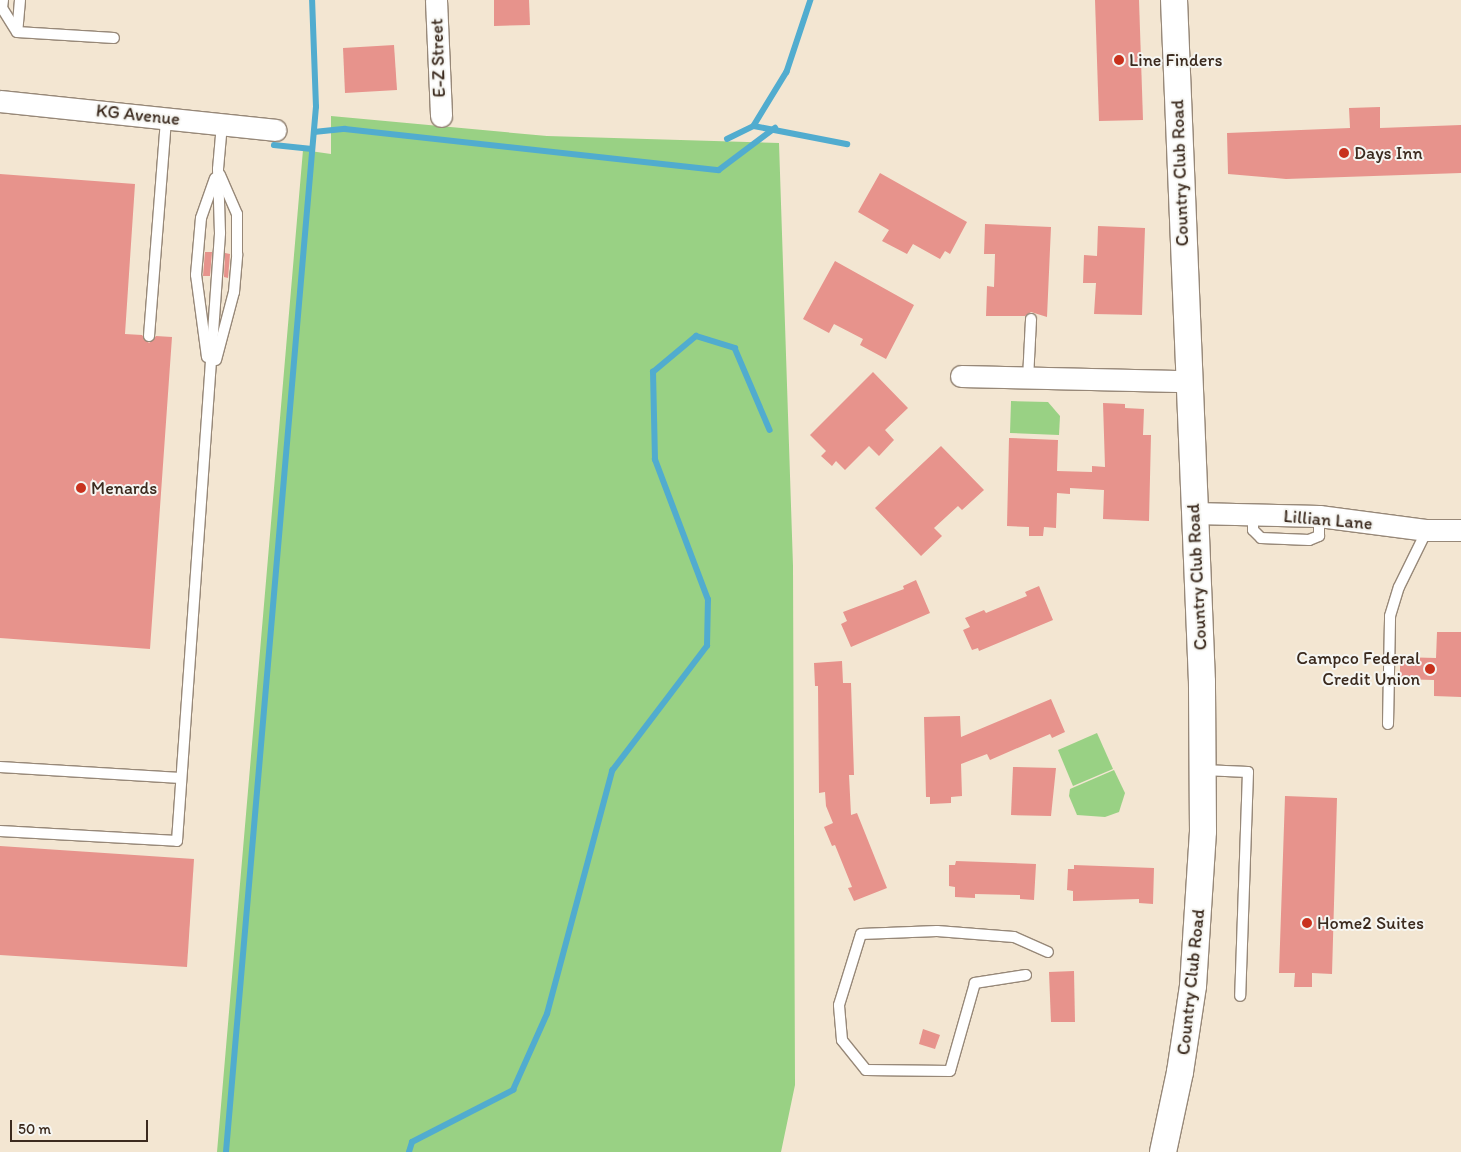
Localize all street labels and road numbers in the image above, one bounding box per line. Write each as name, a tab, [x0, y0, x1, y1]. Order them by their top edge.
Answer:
street label: E-Z Street	[426, 18, 450, 98]
street label: KG Avenue	[95, 100, 181, 130]
street label: Country Club Road	[1167, 100, 1193, 246]
street label: Country Club Road	[1182, 504, 1212, 650]
street label: Lillian Lane	[1283, 505, 1373, 535]
street label: Country Club Road	[1173, 908, 1209, 1056]

